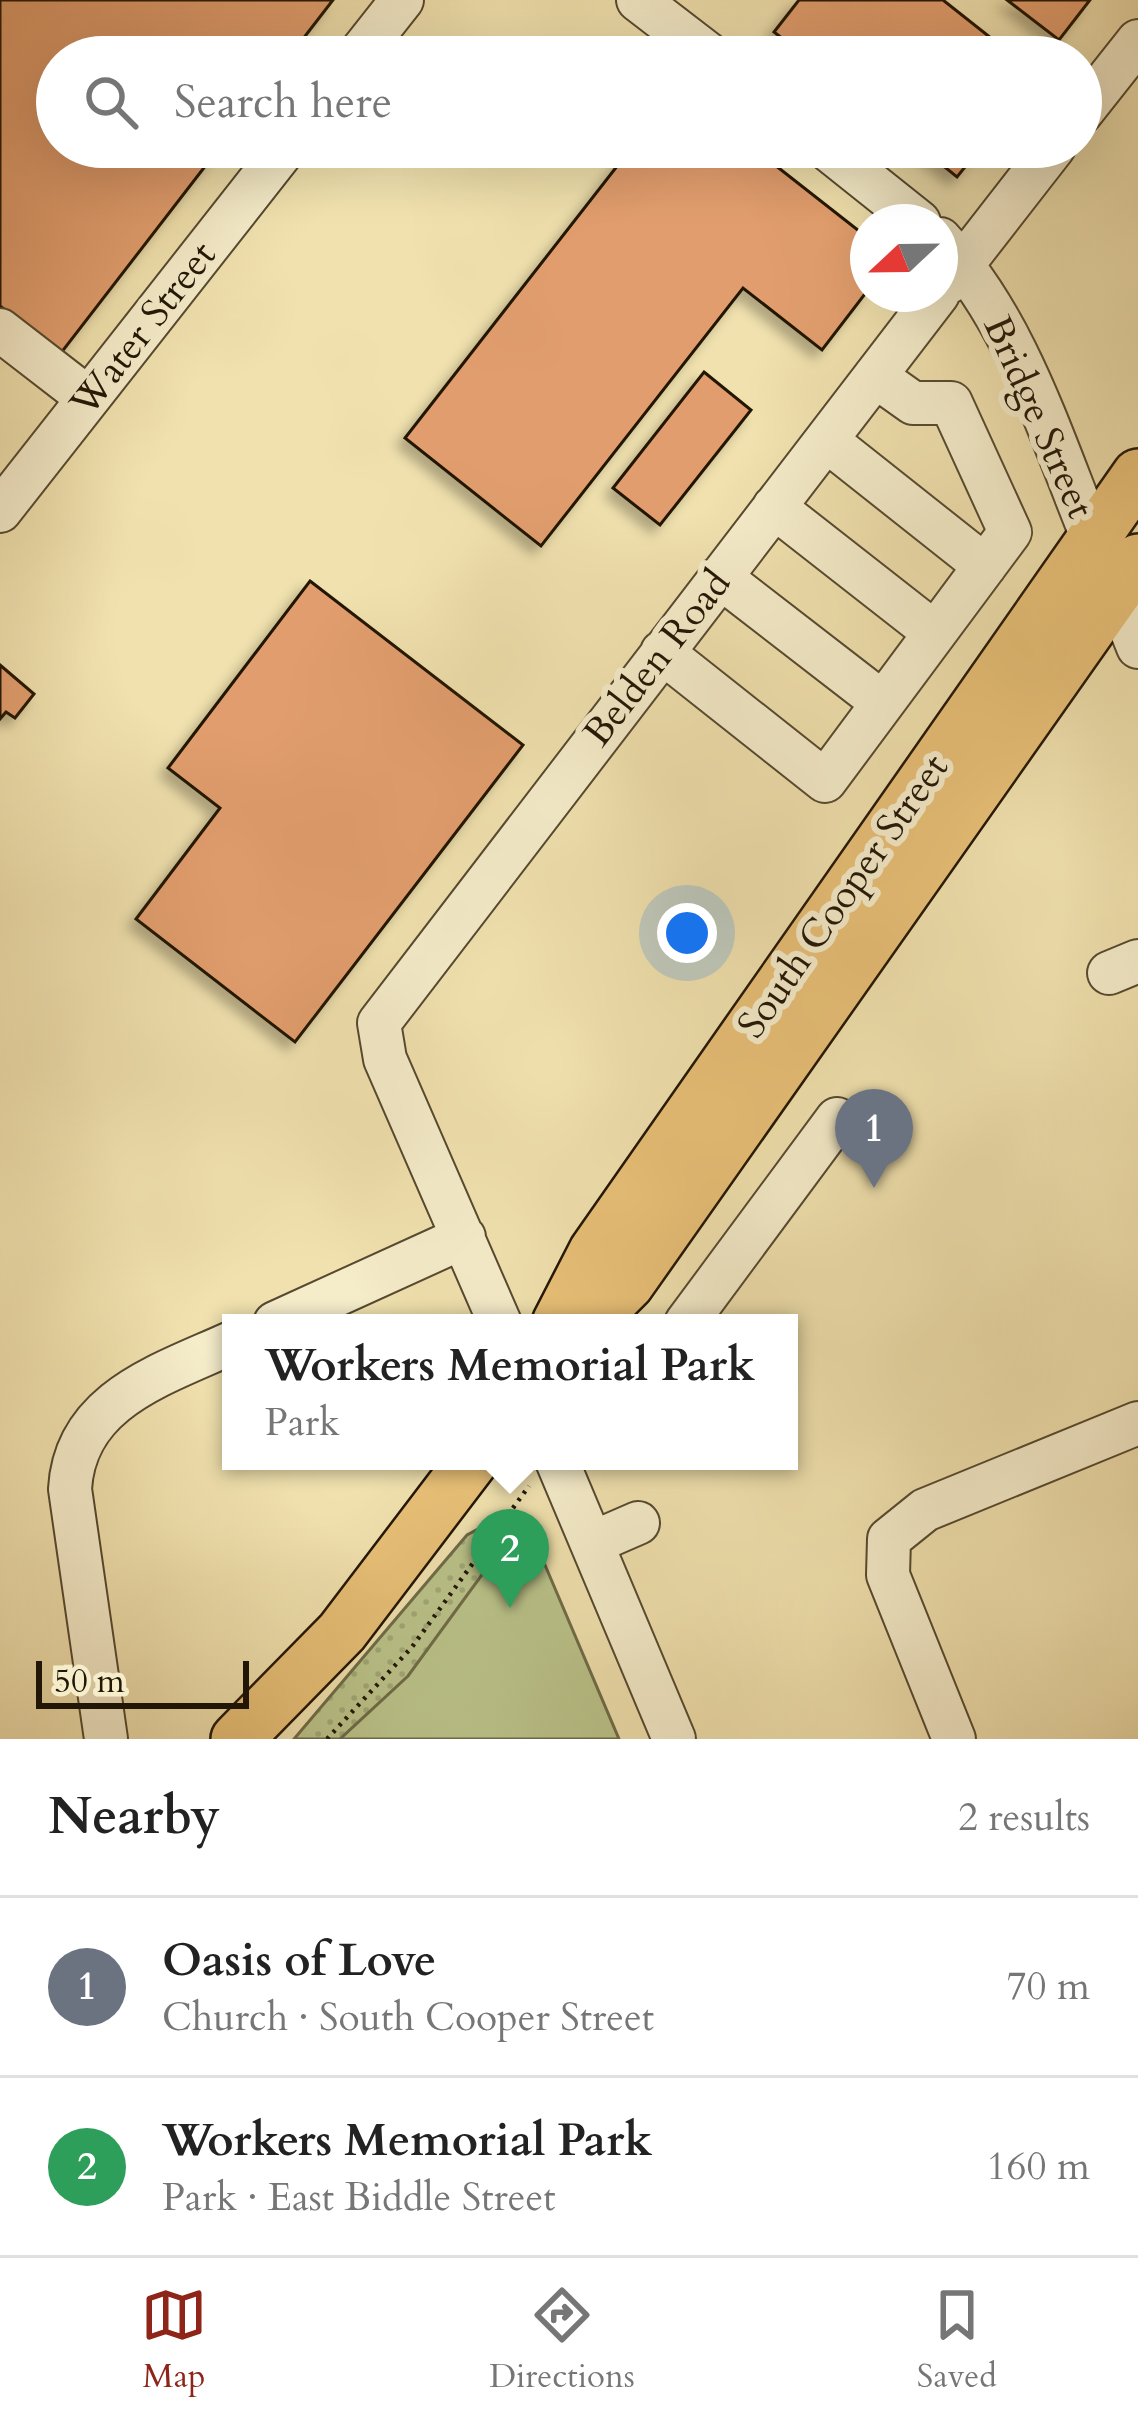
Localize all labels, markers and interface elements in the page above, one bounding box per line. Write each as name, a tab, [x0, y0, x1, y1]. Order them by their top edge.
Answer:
search box	[36, 36, 1102, 168]
icon: search	[78, 69, 144, 135]
text: Search here	[174, 72, 392, 133]
north arrow	[850, 204, 958, 312]
street label: Water Street	[57, 231, 228, 428]
street label: Bridge Street	[971, 307, 1107, 527]
street label: Belden Road	[571, 558, 743, 757]
street label: South Cooper Street	[725, 744, 961, 1048]
your location	[657, 903, 717, 963]
pin: 1	[835, 1089, 913, 1188]
popup	[222, 1314, 798, 1470]
text: Workers Memorial Park	[265, 1335, 755, 1396]
text: Park	[265, 1396, 340, 1449]
pin: 2	[471, 1509, 549, 1608]
scale bar	[36, 1655, 249, 1708]
text: 50 m	[54, 1659, 125, 1704]
text: Nearby	[48, 1782, 220, 1852]
text: 2 results	[958, 1791, 1090, 1844]
text: Oasis of Love	[162, 1930, 436, 1991]
text: 1	[77, 1960, 97, 2013]
text: 70 m	[1007, 1960, 1090, 2013]
text: Church · South Cooper Street	[162, 1991, 654, 2044]
text: Workers Memorial Park	[162, 2110, 652, 2171]
text: 2	[77, 2140, 97, 2193]
text: 160 m	[987, 2140, 1090, 2193]
text: Park · East Biddle Street	[162, 2171, 556, 2224]
tab: Map	[141, 2282, 207, 2399]
tab: Directions	[489, 2282, 635, 2399]
tab: Saved	[917, 2282, 997, 2399]

